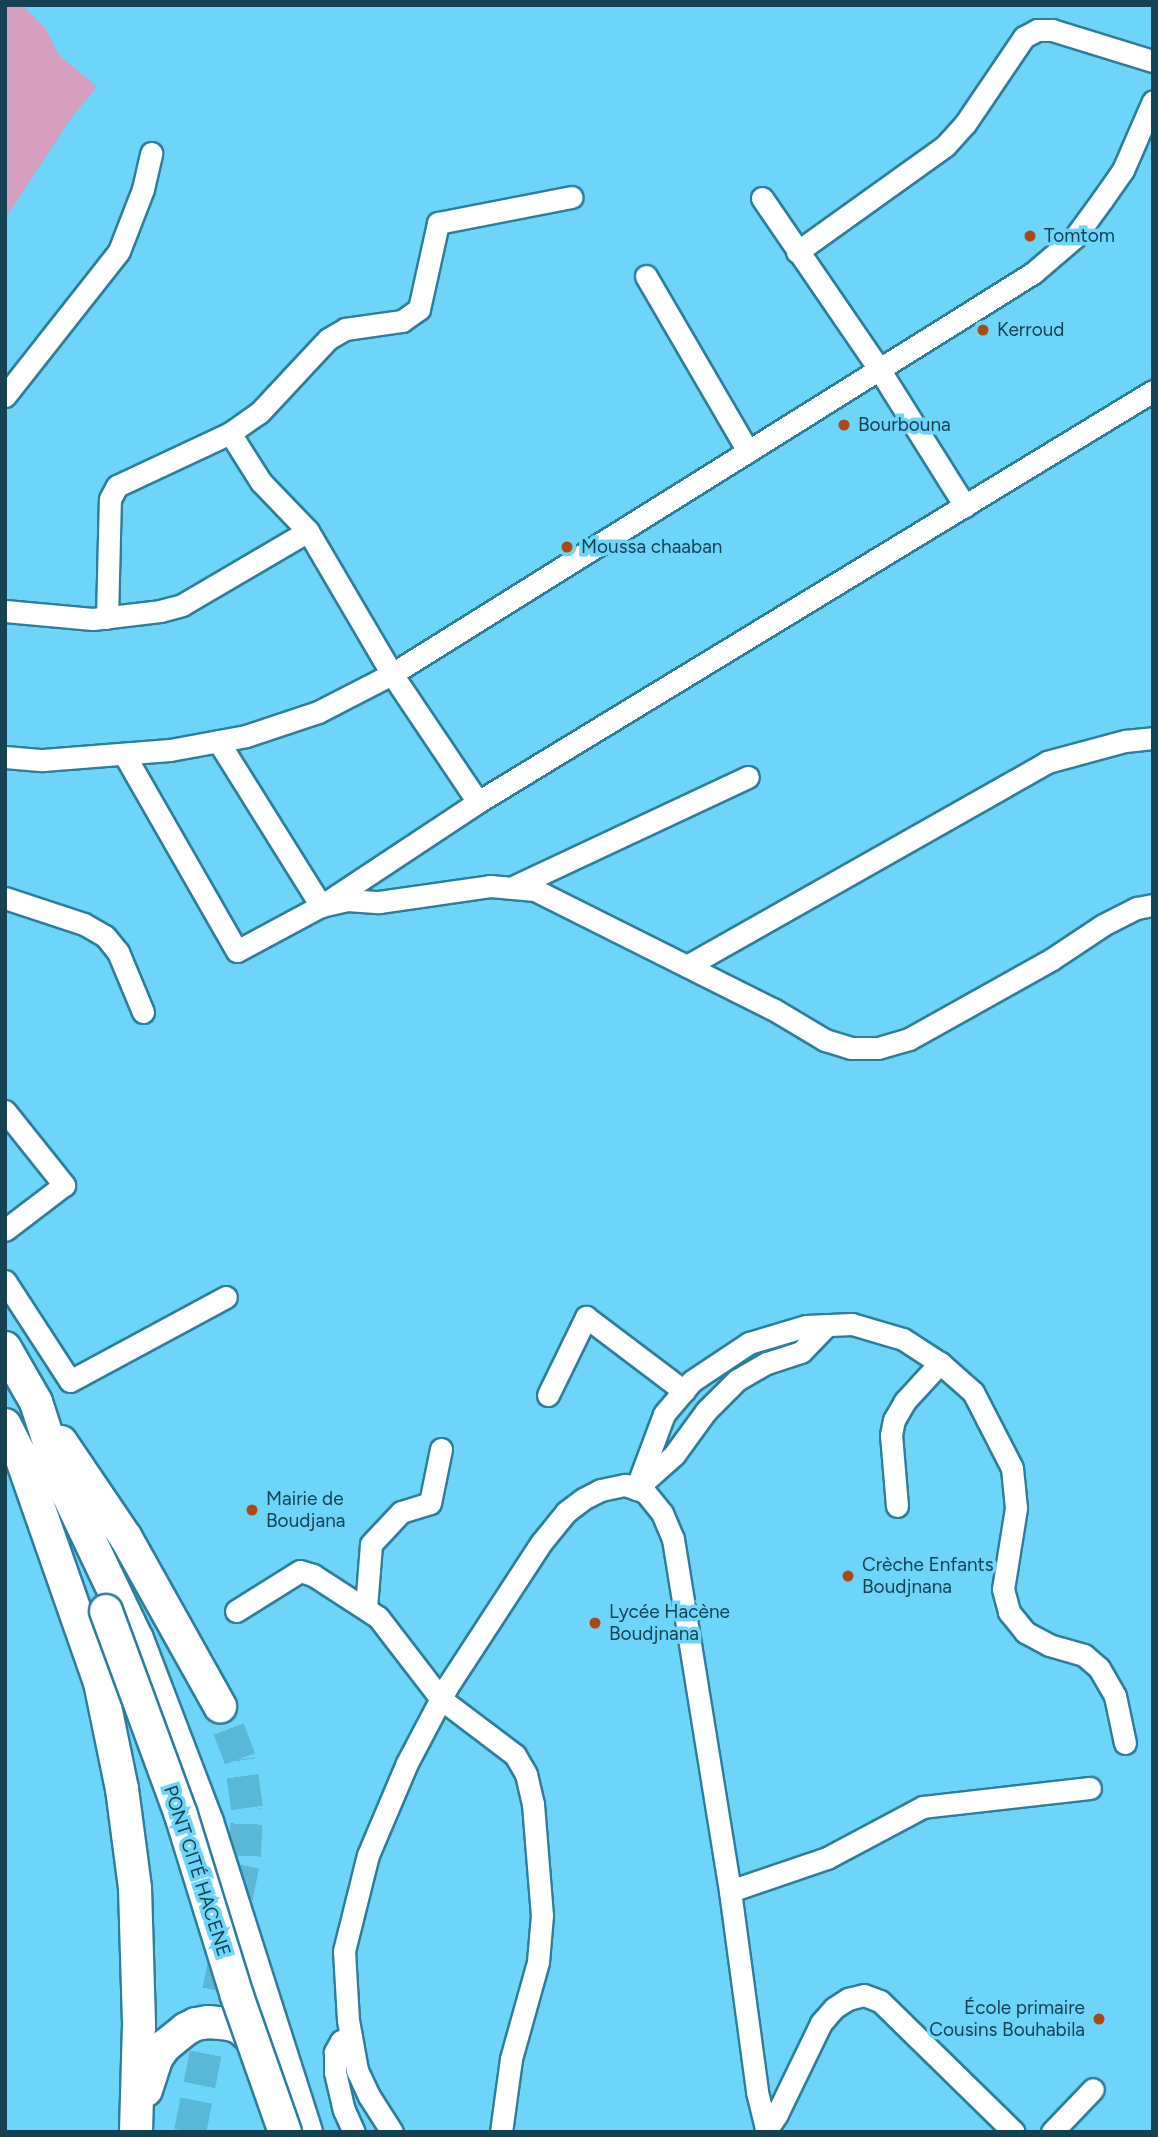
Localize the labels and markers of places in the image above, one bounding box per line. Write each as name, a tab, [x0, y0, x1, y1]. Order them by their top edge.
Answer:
place label: Tomtom	[1044, 225, 1115, 247]
marker: Tomtom	[1022, 228, 1038, 244]
place label: Kerroud	[997, 319, 1064, 341]
marker: Kerroud	[975, 322, 991, 338]
place label: Bourbouna	[858, 414, 951, 436]
marker: Bourbouna	[836, 417, 852, 433]
place label: Moussa chaaban	[581, 536, 722, 558]
marker: Moussa chaaban	[559, 539, 575, 555]
place label: Mairie de Boudjana	[266, 1488, 345, 1532]
marker: Mairie de Boudjana	[244, 1502, 260, 1518]
place label: Crèche Enfants Boudjnana	[862, 1554, 994, 1598]
marker: Crèche Enfants Boudjnana	[840, 1568, 856, 1584]
place label: Lycée Hacène Boudjnana	[609, 1601, 730, 1645]
marker: Lycée Hacène Boudjnana	[587, 1615, 603, 1631]
place label: École primaire Cousins Bouhabila	[929, 1997, 1085, 2041]
marker: École primaire Cousins Bouhabila	[1091, 2011, 1107, 2027]

